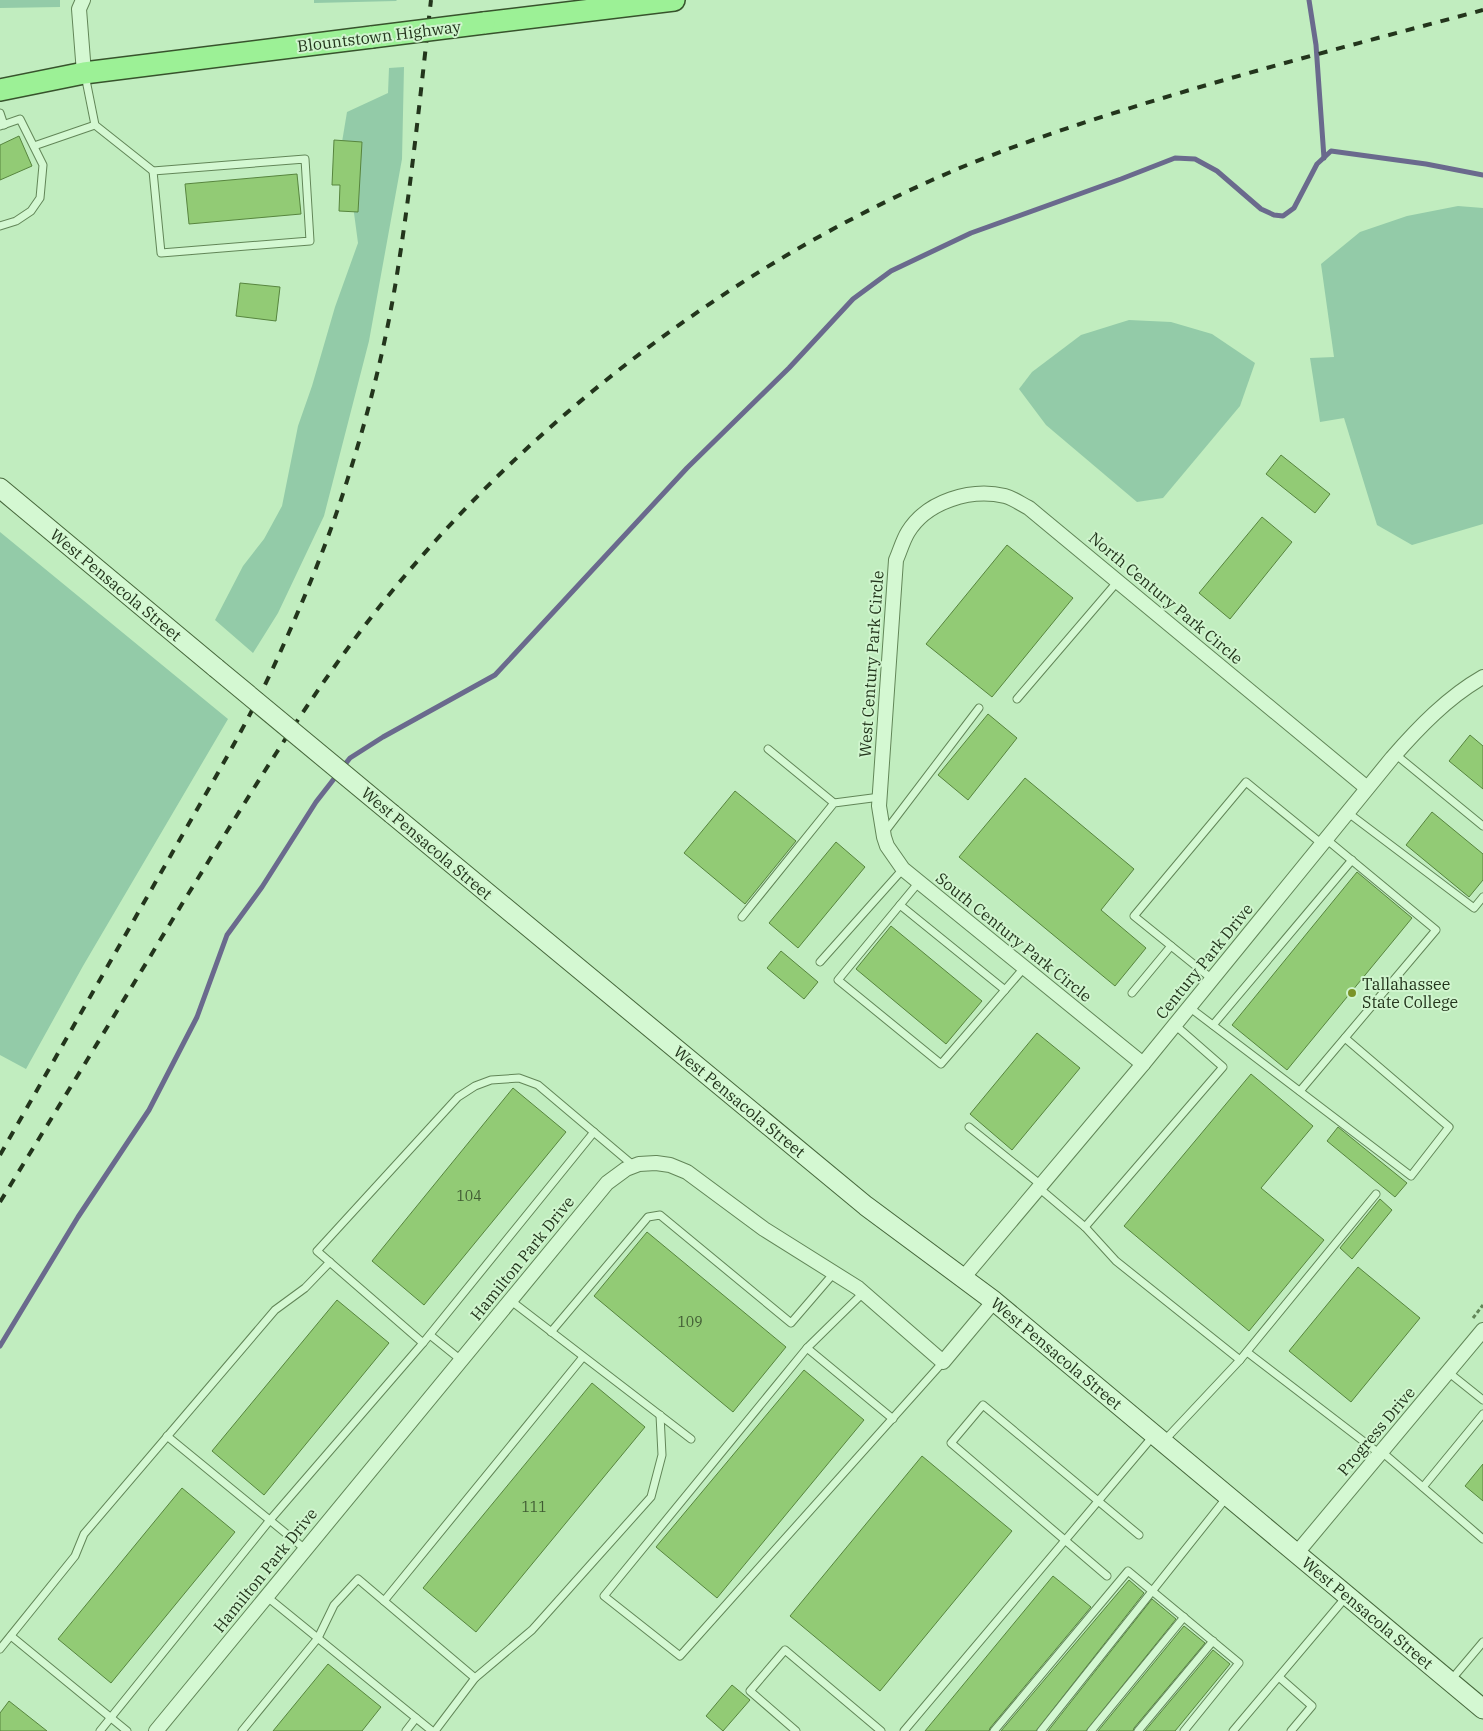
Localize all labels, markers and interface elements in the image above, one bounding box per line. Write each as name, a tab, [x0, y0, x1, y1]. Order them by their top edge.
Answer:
street label: Blountstown Highway	[296, 16, 462, 56]
street label: West Pensacola Street	[46, 524, 186, 645]
street label: North Century Park Circle	[1085, 528, 1247, 668]
street label: West Century Park Circle	[854, 570, 888, 758]
street label: West Pensacola Street	[357, 782, 497, 904]
street label: South Century Park Circle	[932, 868, 1096, 1006]
street label: Century Park Drive	[1151, 899, 1257, 1023]
place label: Tallahassee State College	[1362, 974, 1458, 1012]
marker: Tallahassee State College	[1346, 987, 1358, 999]
street label: West Pensacola Street	[670, 1041, 810, 1162]
house number: 104	[456, 1187, 482, 1205]
street label: Hamilton Park Drive	[466, 1192, 578, 1324]
street label: West Pensacola Street	[987, 1293, 1127, 1414]
house number: 109	[677, 1313, 703, 1331]
street label: Progress Drive	[1333, 1382, 1419, 1480]
house number: 111	[521, 1498, 547, 1516]
street label: Hamilton Park Drive	[209, 1504, 321, 1636]
street label: West Pensacola Street	[1298, 1552, 1438, 1673]

